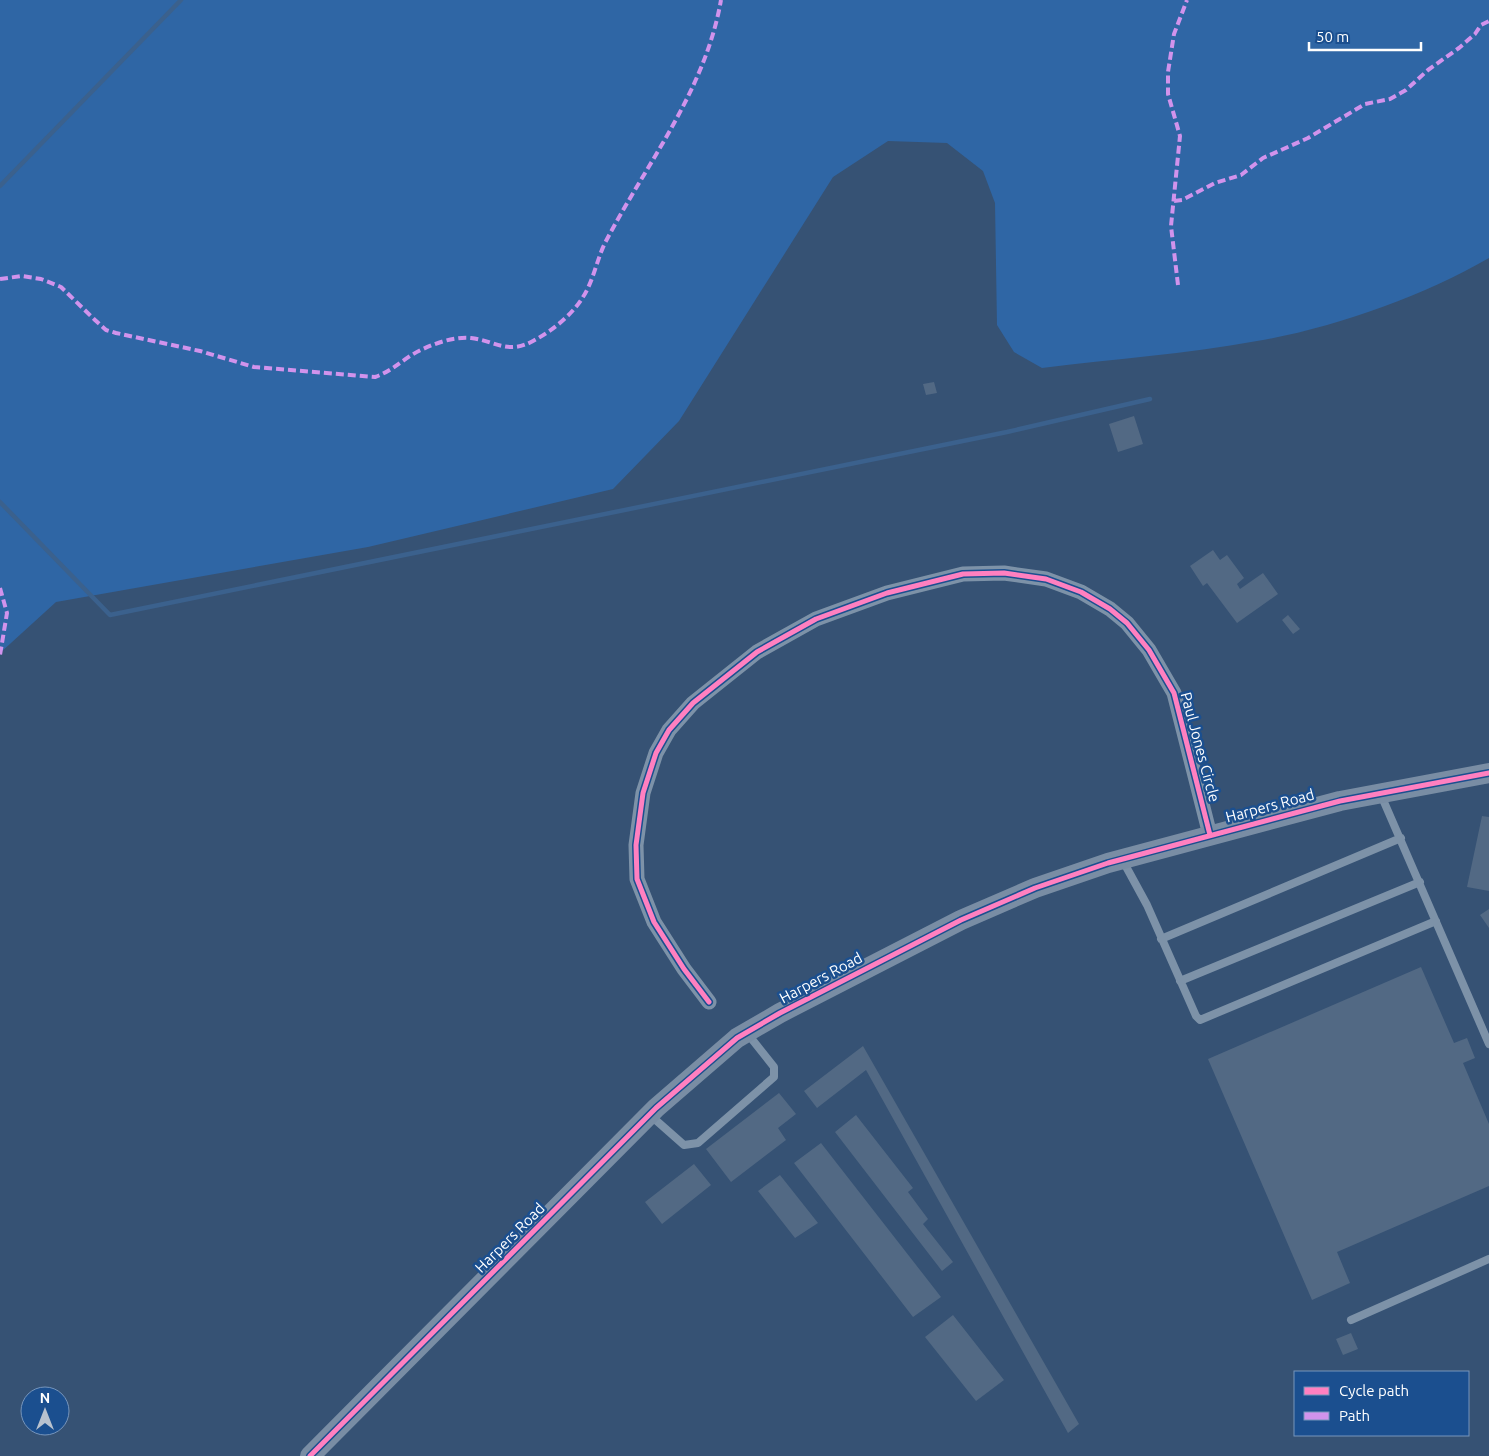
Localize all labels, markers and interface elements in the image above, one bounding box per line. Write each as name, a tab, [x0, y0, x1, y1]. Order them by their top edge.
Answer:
scale bar	[1309, 20, 1422, 52]
text: 50 m	[1316, 28, 1349, 45]
street label: Paul Jones Circle	[1178, 690, 1223, 804]
street label: Harpers Road	[1224, 786, 1316, 826]
street label: Harpers Road	[777, 949, 865, 1006]
street label: Harpers Road	[471, 1199, 548, 1276]
legend	[1294, 1371, 1469, 1436]
text: Cycle path	[1339, 1382, 1409, 1399]
north arrow	[20, 1386, 70, 1436]
text: N	[40, 1390, 50, 1406]
text: Path	[1339, 1407, 1370, 1424]

